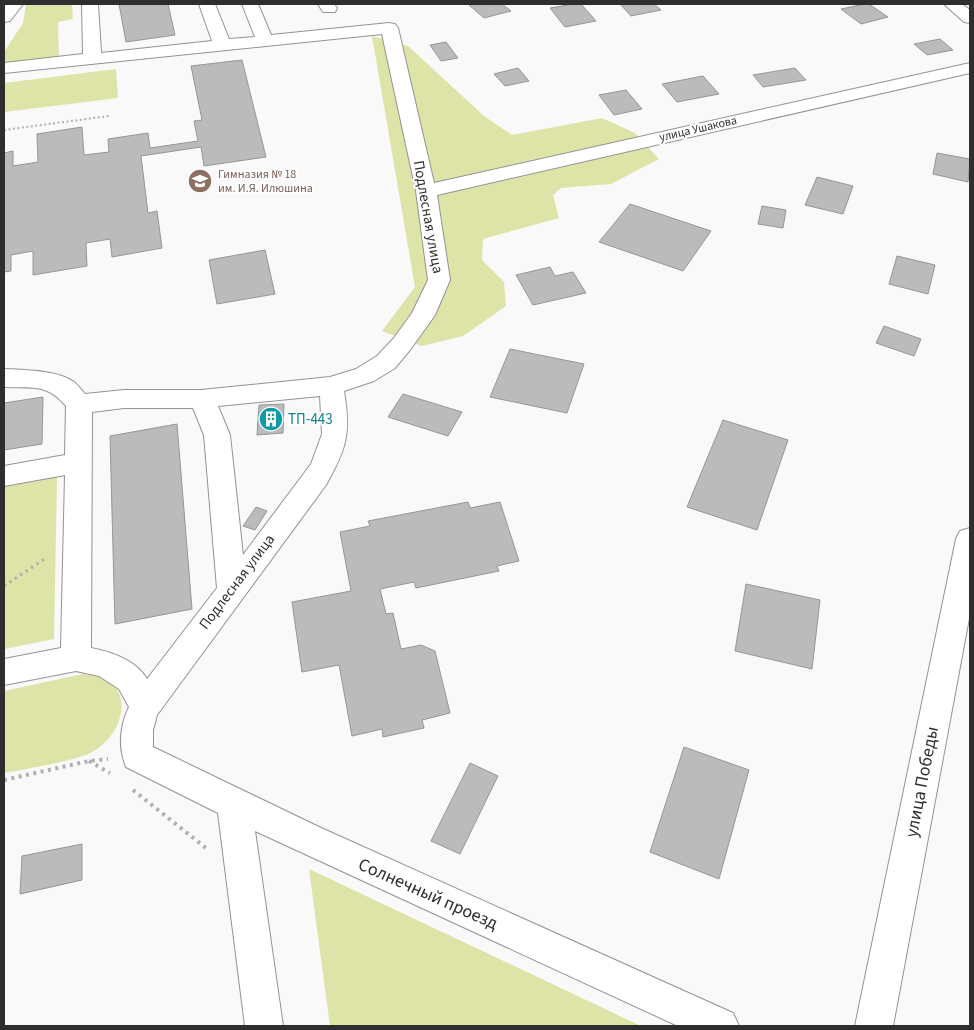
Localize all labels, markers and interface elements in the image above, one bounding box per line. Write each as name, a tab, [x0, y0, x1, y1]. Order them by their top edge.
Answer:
street label: улица Ушакова	[658, 112, 738, 146]
street label: Подлесная улица	[408, 159, 448, 275]
place label: Гимназия № 18 им. И.Я. Илюшина	[218, 166, 313, 197]
school or university icon: Гимназия № 18 им. И.Я. Илюшина	[187, 168, 213, 194]
building icon: ТП-443	[258, 406, 284, 432]
place label: ТП-443	[288, 409, 333, 430]
street label: Подлесная улица	[194, 530, 280, 634]
street label: улица Победы	[899, 724, 945, 840]
street label: Солнечный проезд	[354, 852, 502, 936]

